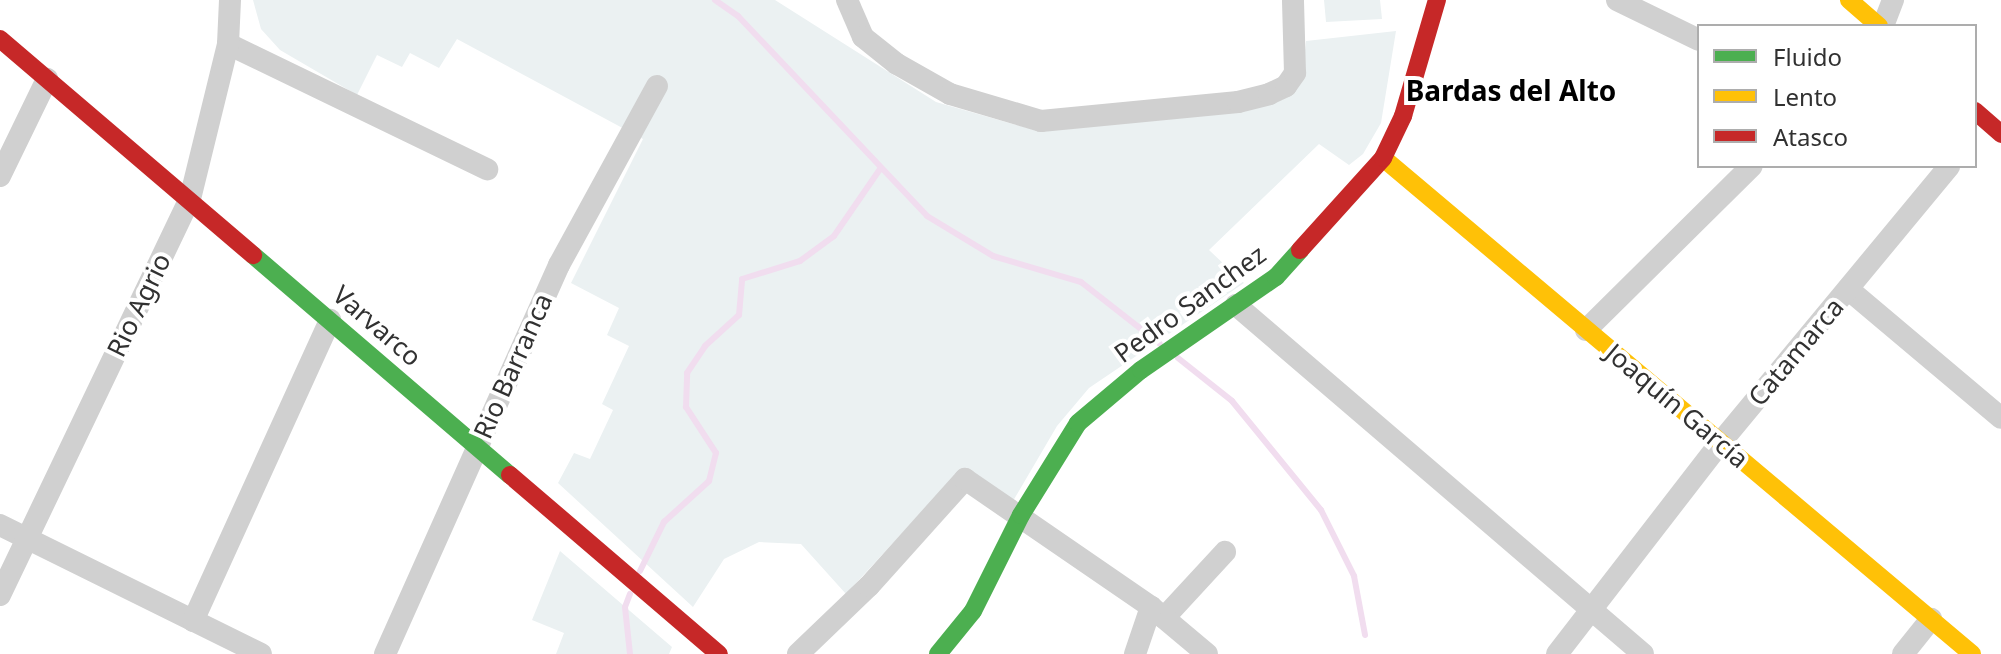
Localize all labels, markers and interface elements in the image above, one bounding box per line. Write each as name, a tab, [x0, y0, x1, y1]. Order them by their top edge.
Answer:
legend	[1697, 24, 1977, 168]
text: Fluido	[1773, 40, 1842, 73]
district label: Bardas del Alto	[1406, 73, 1616, 107]
text: Lento	[1773, 80, 1837, 113]
text: Atasco	[1773, 120, 1848, 153]
street label: Pedro Sanchez	[1108, 239, 1272, 369]
street label: Rio Agrio	[101, 248, 177, 362]
street label: Varvarco	[327, 279, 427, 373]
street label: Rio Barranca	[467, 289, 559, 443]
street label: Catamarca	[1742, 292, 1850, 412]
street label: Joaquín García	[1599, 337, 1755, 475]

